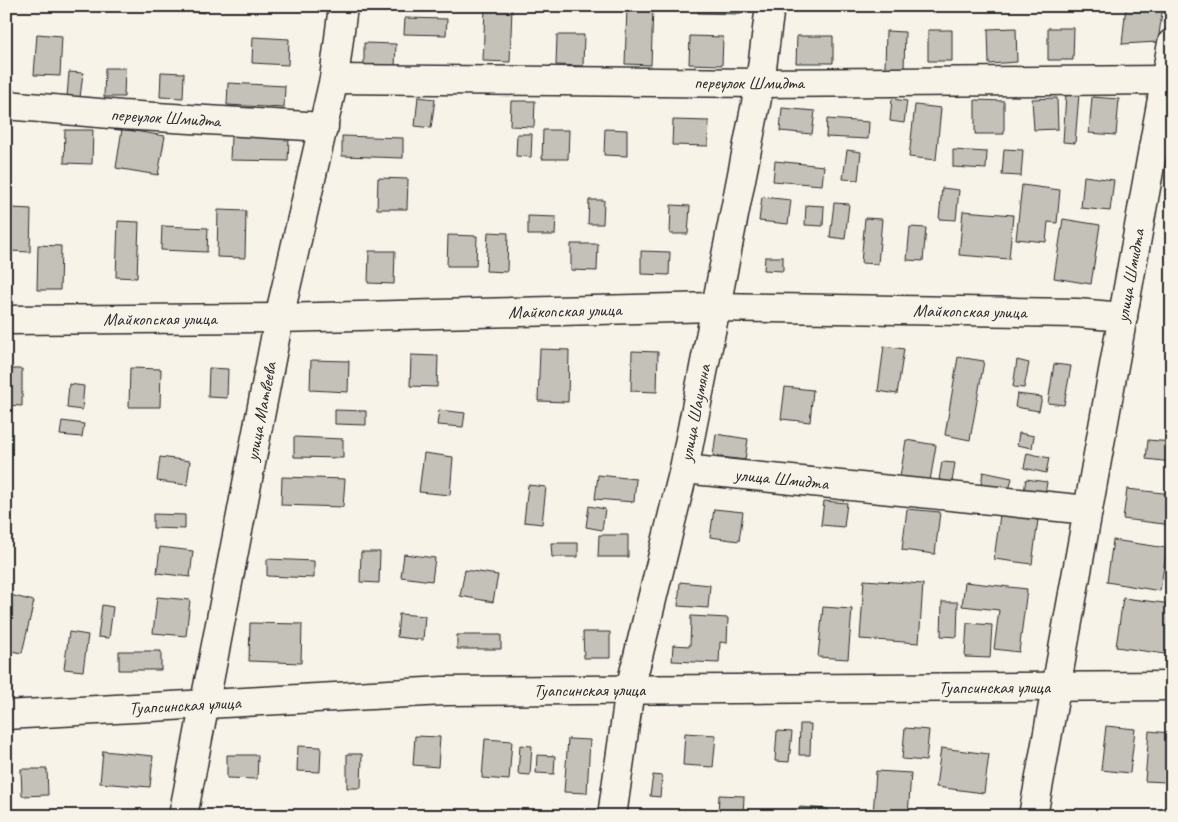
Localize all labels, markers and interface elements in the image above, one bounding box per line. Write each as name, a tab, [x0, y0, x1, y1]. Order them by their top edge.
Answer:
street label: переулок Шмидта	[694, 71, 806, 94]
street label: переулок Шмидта	[110, 103, 223, 132]
street label: улица Шмидта	[1111, 226, 1150, 325]
street label: Майкопская улица	[508, 298, 623, 323]
street label: Майкопская улица	[913, 299, 1028, 323]
street label: Майкопская улица	[103, 307, 218, 330]
street label: улица Матвеева	[241, 359, 281, 464]
street label: улица Шаумяна	[675, 361, 716, 464]
street label: улица Шмидта	[733, 463, 831, 495]
street label: Туапсинская улица	[938, 676, 1052, 699]
street label: Туапсинская улица	[533, 679, 647, 701]
street label: Туапсинская улица	[128, 691, 243, 719]

